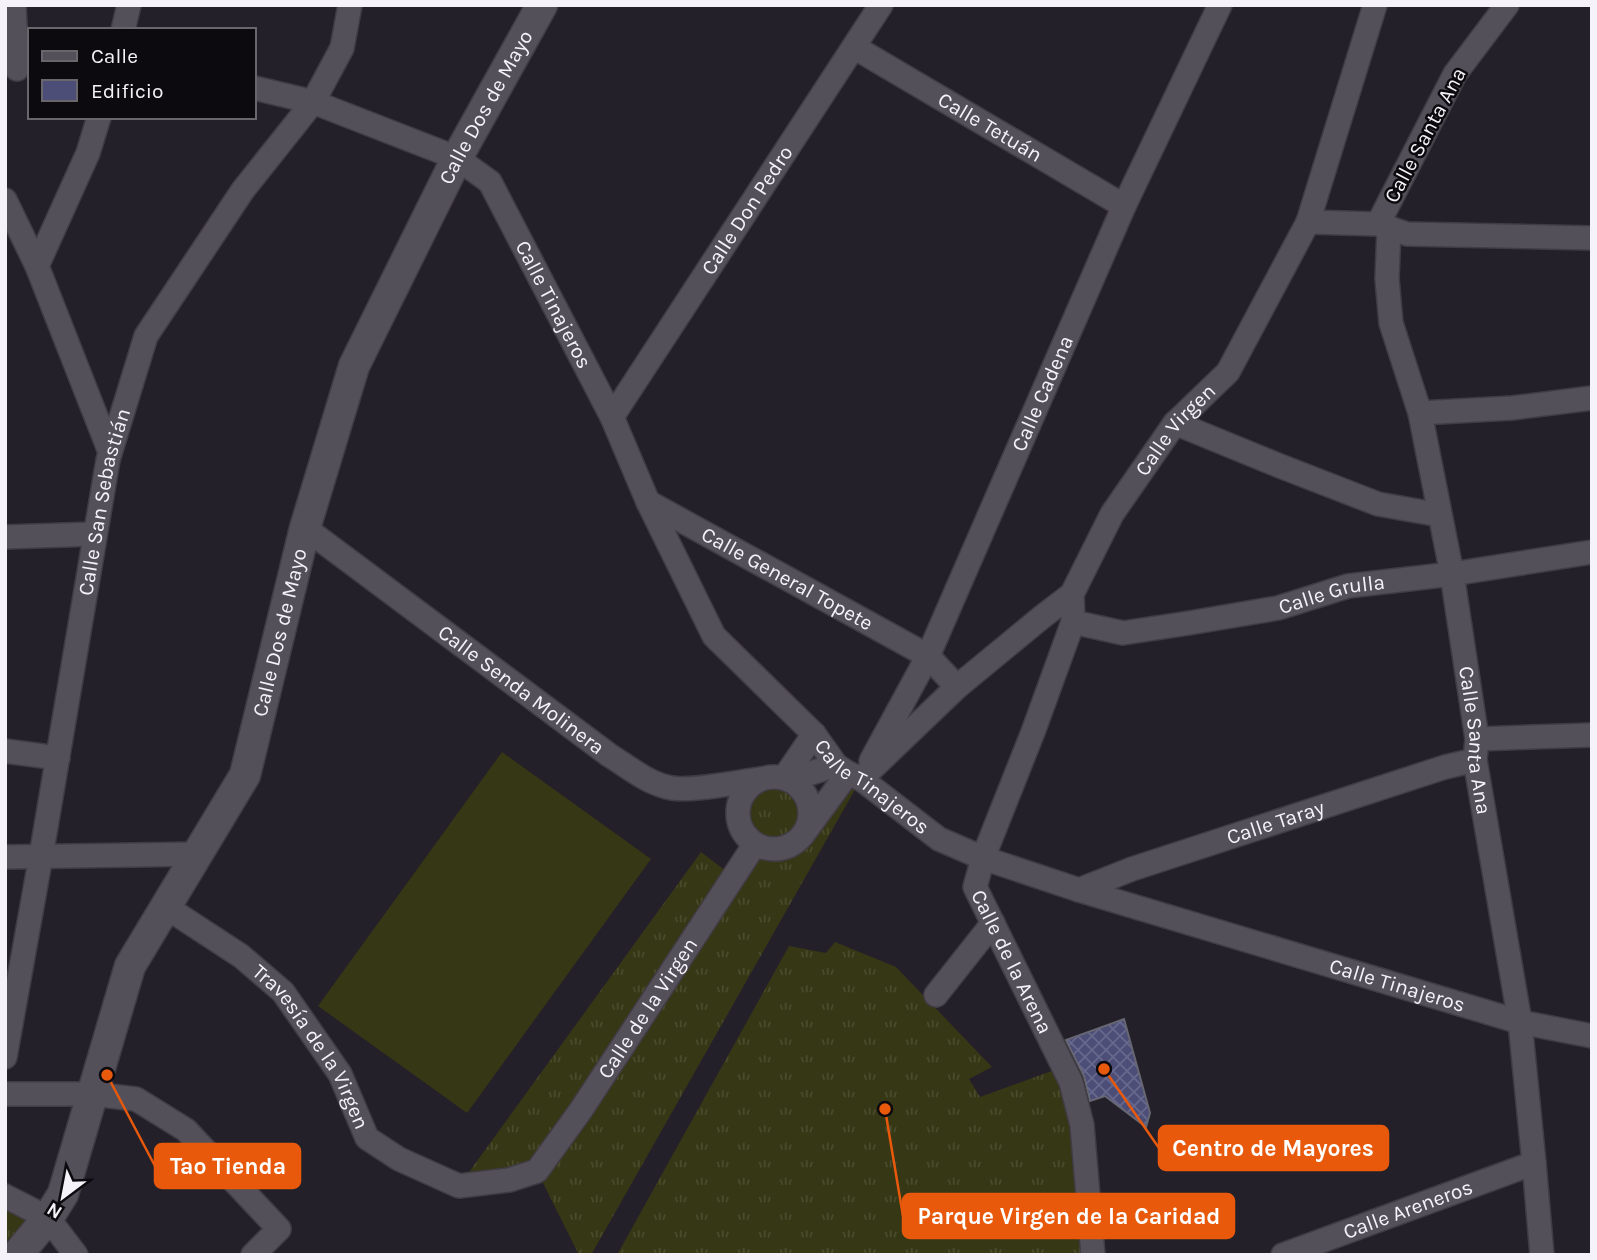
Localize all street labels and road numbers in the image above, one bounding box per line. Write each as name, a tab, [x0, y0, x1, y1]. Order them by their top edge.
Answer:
street label: Calle Dos de Mayo	[434, 26, 538, 188]
street label: Calle Santa Ana	[1379, 63, 1471, 207]
street label: Calle Tetuán	[934, 87, 1046, 167]
street label: Calle Don Pedro	[696, 141, 798, 279]
street label: Calle Tinajeros	[511, 237, 597, 372]
street label: Calle Cadena	[1007, 332, 1078, 455]
street label: Calle Virgen	[1130, 379, 1220, 480]
street label: Calle San Sebastián	[73, 405, 135, 597]
street label: Calle General Topete	[697, 522, 877, 635]
street label: Calle Dos de Mayo	[248, 546, 312, 719]
street label: Calle Grulla	[1276, 570, 1386, 619]
street label: Calle Senda Molinera	[434, 620, 609, 759]
street label: Calle Santa Ana	[1454, 664, 1496, 816]
street label: Calle Tinajeros	[810, 735, 934, 839]
street label: Calle Taray	[1224, 795, 1328, 849]
street label: Calle de la Arena	[966, 886, 1057, 1038]
street label: Calle de la Virgen	[593, 933, 702, 1083]
street label: Calle Tinajeros	[1327, 954, 1468, 1017]
street label: Travesía de la Virgen	[248, 959, 374, 1133]
street label: Calle Areneros	[1340, 1175, 1476, 1244]

